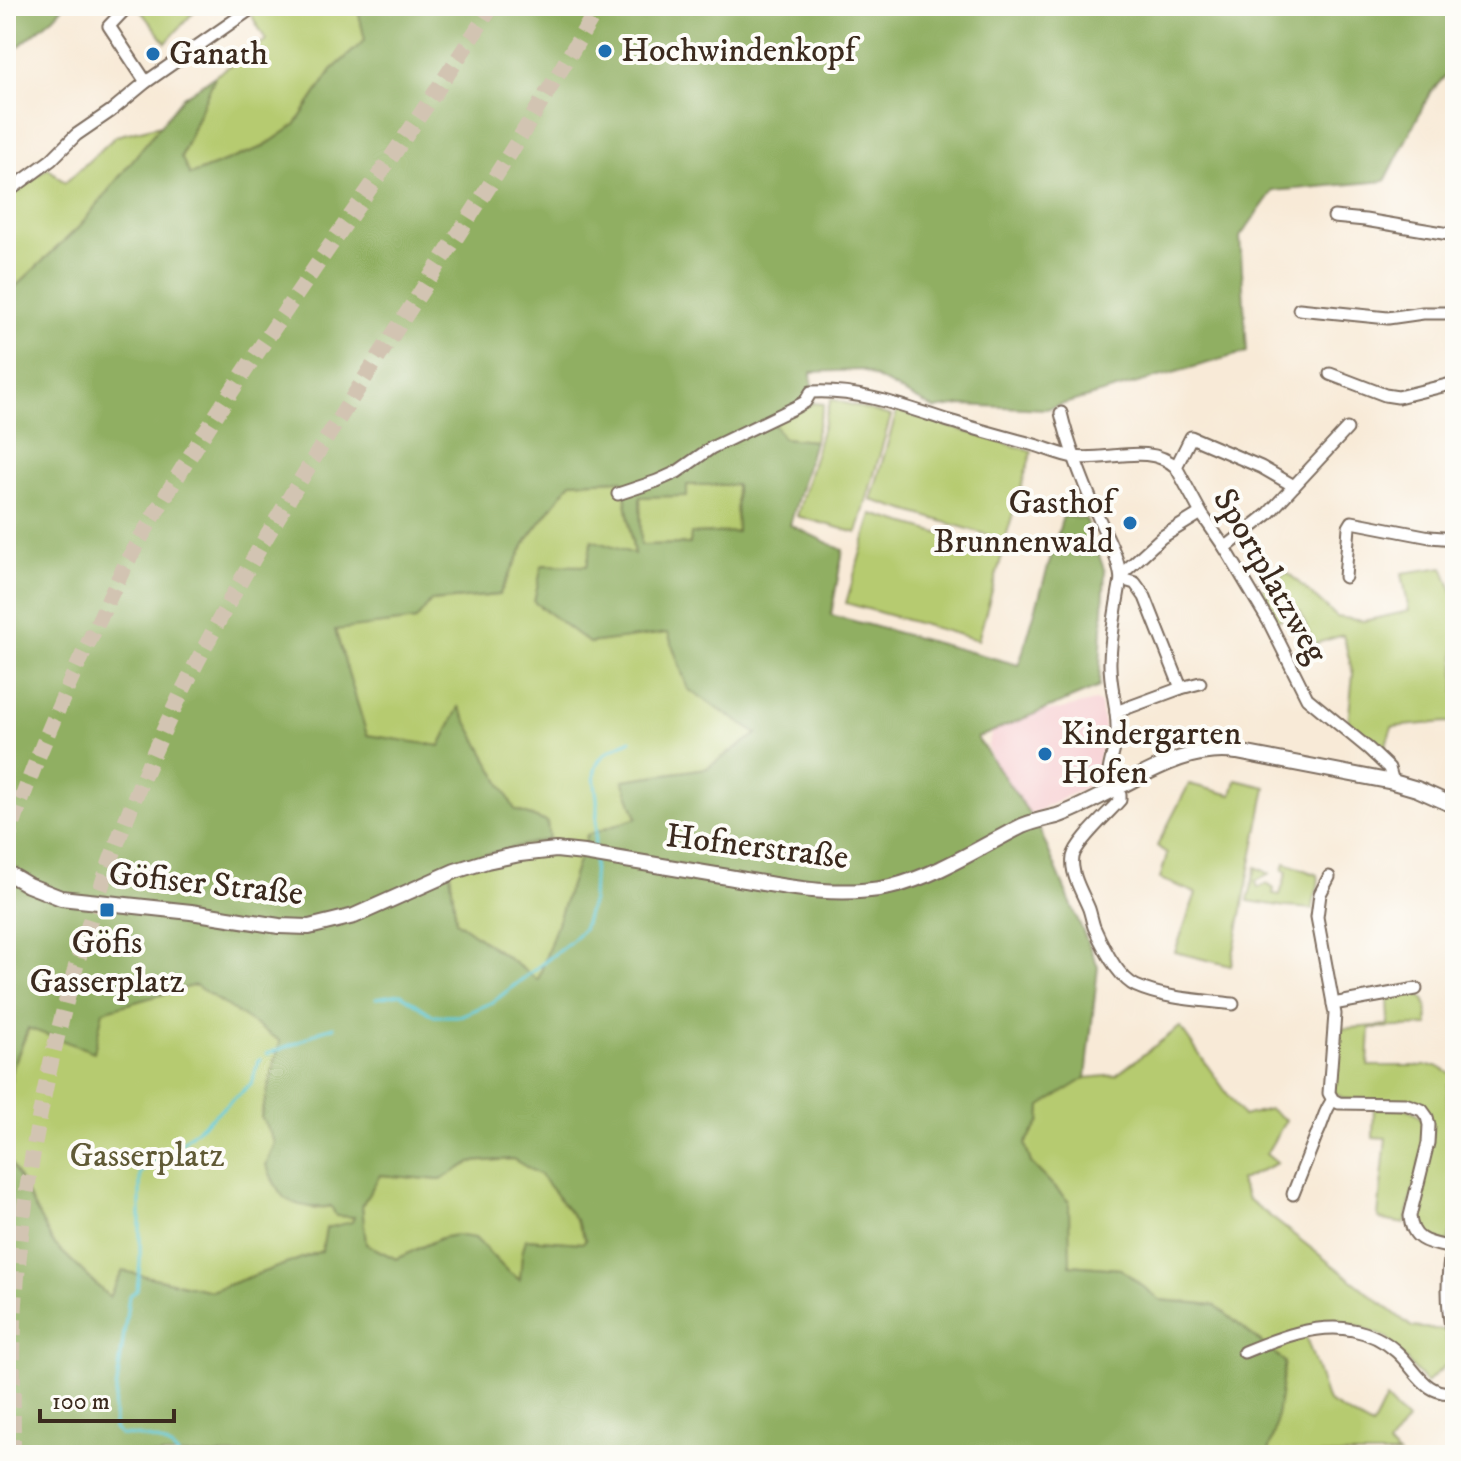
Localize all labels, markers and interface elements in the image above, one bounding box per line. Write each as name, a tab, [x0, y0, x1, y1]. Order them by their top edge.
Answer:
place label: Hochwindenkopf	[621, 30, 861, 72]
place label: Ganath	[169, 33, 268, 75]
marker: Hochwindenkopf	[596, 42, 614, 60]
marker: Ganath	[144, 45, 162, 63]
street label: Sportplatzweg	[1203, 481, 1337, 671]
place label: Gasthof Brunnenwald	[933, 482, 1119, 563]
marker: Gasthof Brunnenwald	[1121, 514, 1139, 532]
place label: Kindergarten Hofen	[1061, 713, 1242, 794]
marker: Kindergarten Hofen	[1036, 745, 1054, 763]
street label: Hofnerstraße	[663, 815, 851, 879]
street label: Göfiser Straße	[107, 853, 305, 915]
marker: Göfis Gasserplatz	[98, 901, 116, 919]
place label: Göfis Gasserplatz	[30, 922, 185, 1003]
park label: Gasserplatz	[70, 1135, 225, 1177]
scale bar	[40, 1373, 174, 1423]
text: 100 m	[52, 1387, 110, 1417]

